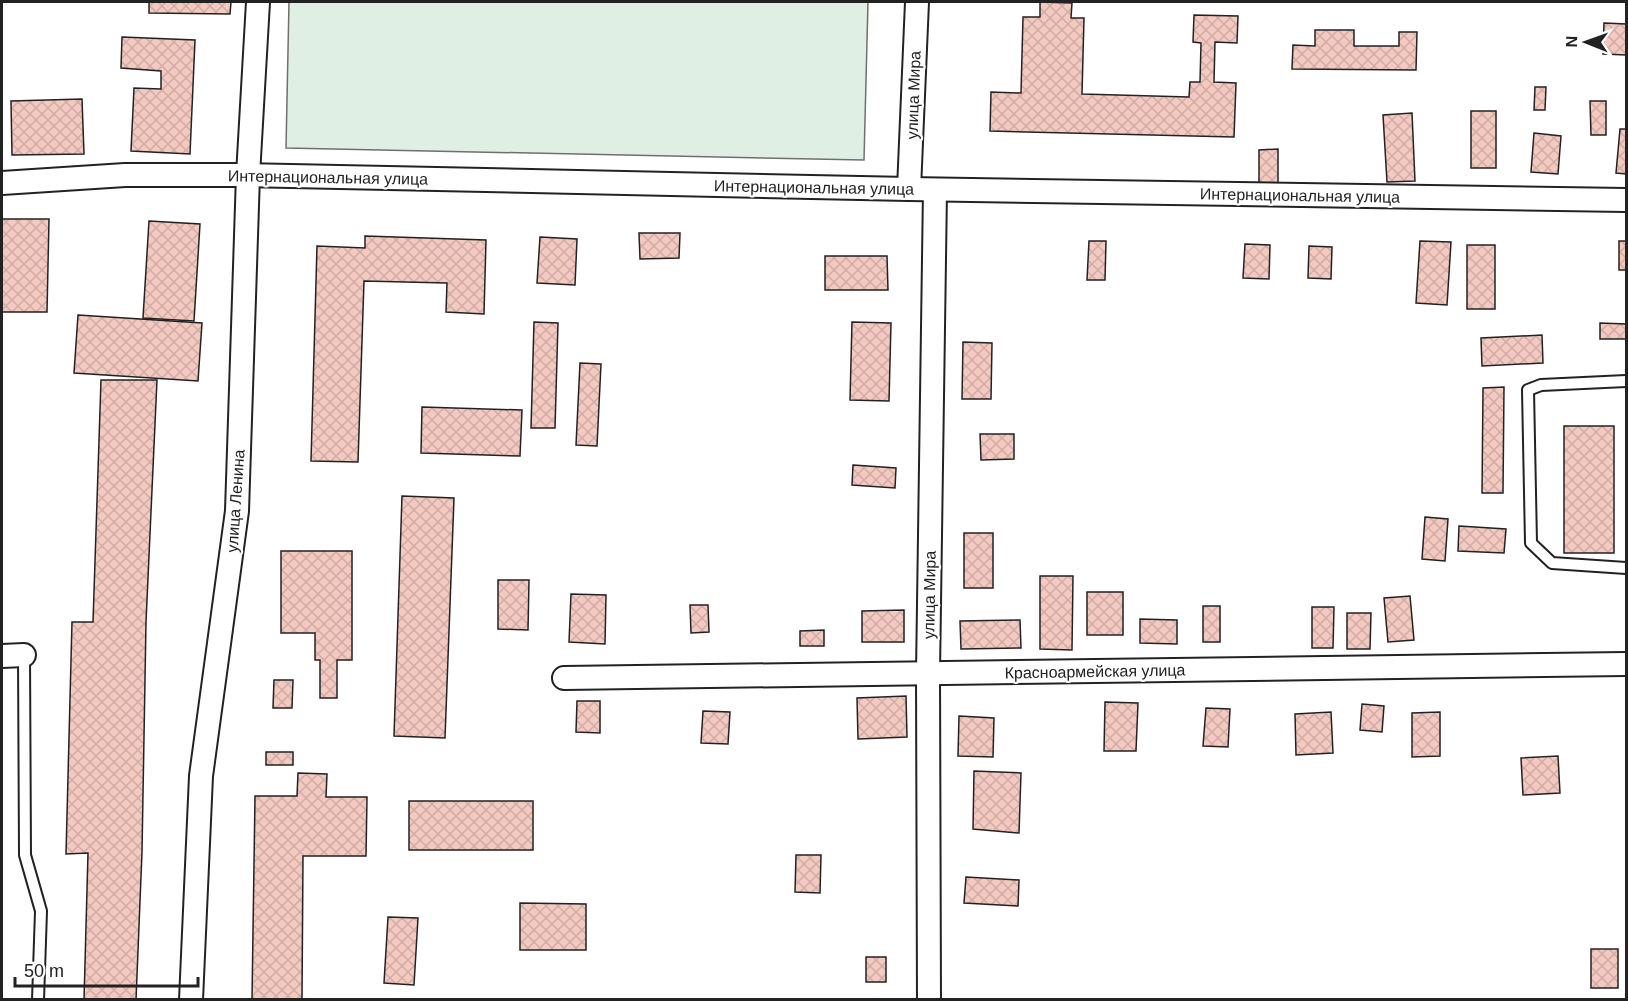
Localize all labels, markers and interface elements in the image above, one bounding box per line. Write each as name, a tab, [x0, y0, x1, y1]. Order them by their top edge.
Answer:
north arrow	[1556, 12, 1616, 72]
text: N	[1563, 36, 1580, 48]
street label: улица Мира	[903, 50, 924, 140]
street label: Интернациональная улица	[228, 167, 428, 188]
street label: Интернациональная улица	[714, 177, 914, 198]
street label: Интернациональная улица	[1200, 185, 1400, 206]
street label: улица Ленина	[223, 449, 248, 553]
street label: улица Мира	[920, 551, 939, 639]
street label: Красноармейская улица	[1004, 661, 1186, 682]
scale bar	[15, 950, 198, 988]
text: 50 m	[24, 961, 64, 981]

